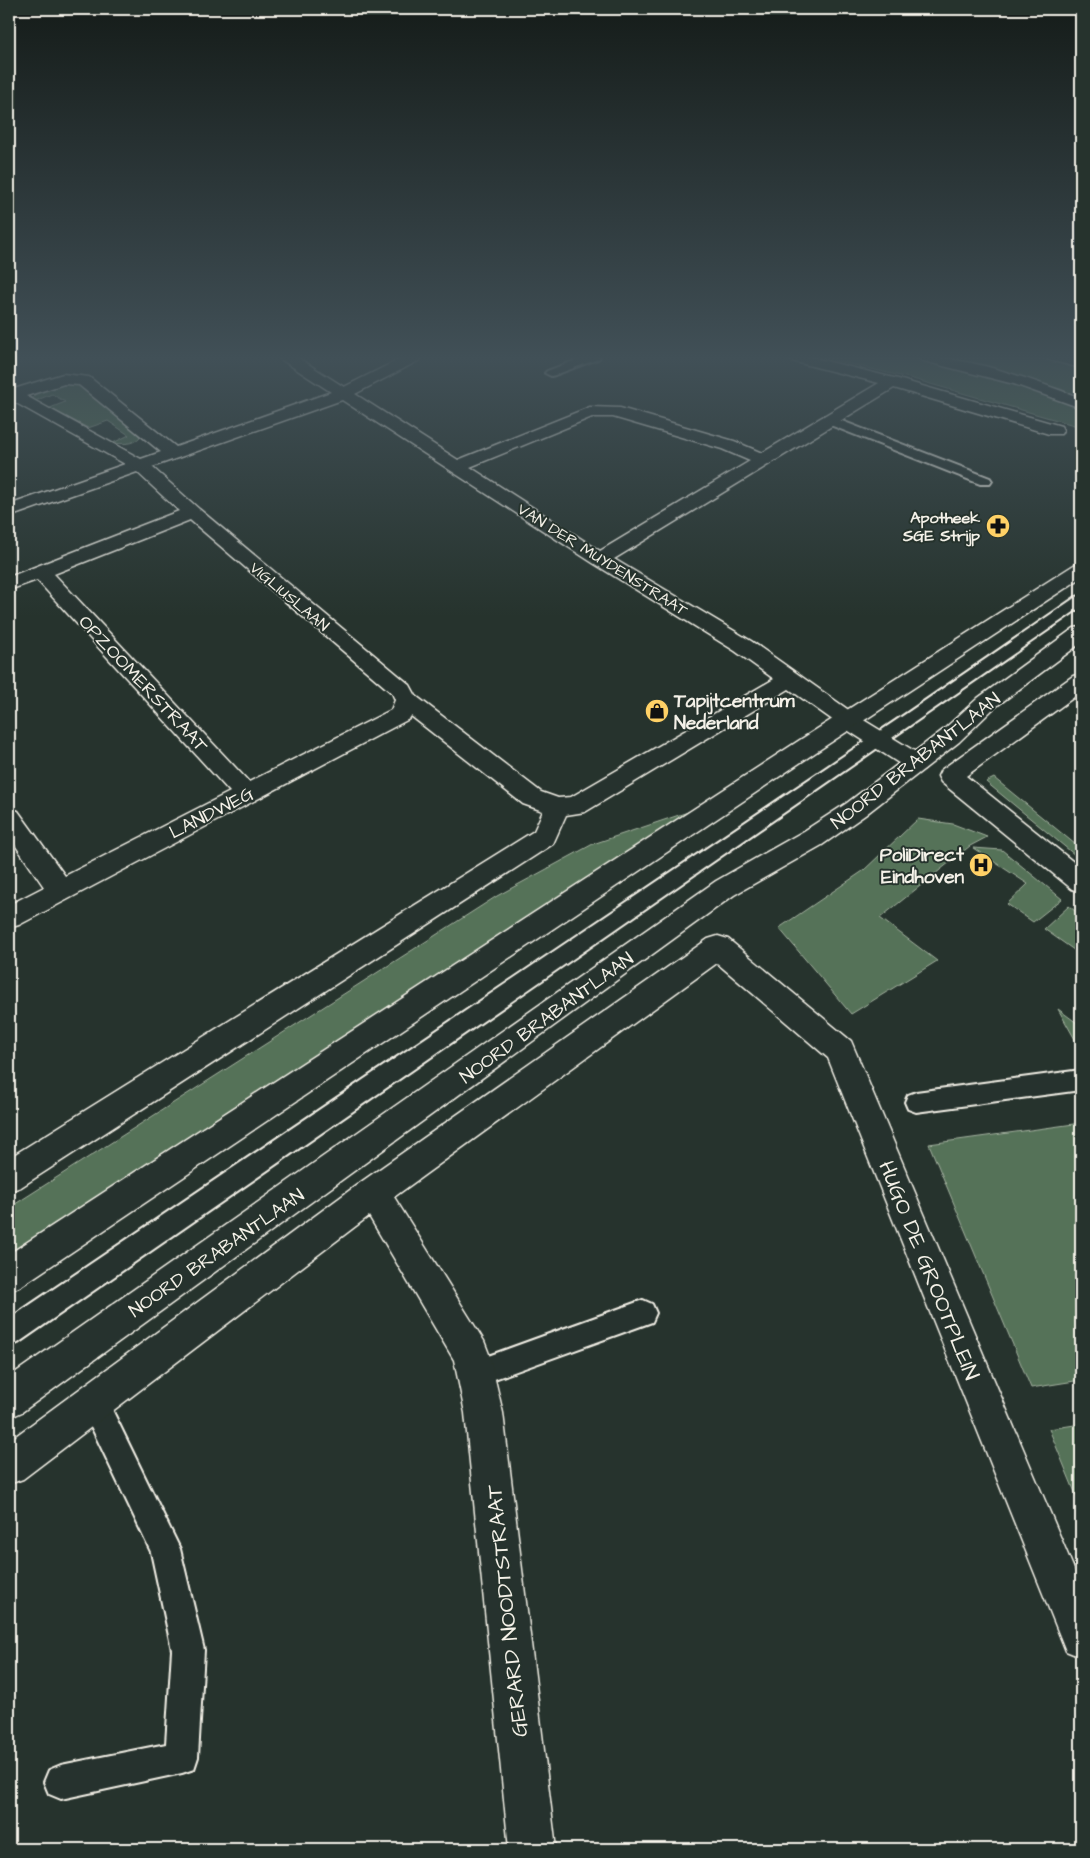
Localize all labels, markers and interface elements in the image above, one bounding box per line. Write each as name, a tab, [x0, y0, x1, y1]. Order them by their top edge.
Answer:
street label: VAN DER MUYDENSTRAAT	[513, 498, 692, 621]
place label: Apotheek SGE Strijp	[902, 507, 980, 547]
pharmacy icon: Apotheek SGE Strijp	[985, 513, 1011, 539]
street label: VIGLIUSLAAN	[245, 557, 334, 637]
street label: OPZOOMERSTRAAT	[72, 609, 214, 759]
street label: NOORD BRABANTLAAN	[825, 686, 1007, 836]
place label: Tapijtcentrum Nederland	[673, 688, 796, 737]
shop icon: Tapijtcentrum Nederland	[644, 698, 670, 724]
street label: LANDWEG	[165, 780, 259, 846]
place label: PoliDirect Eindhoven	[880, 842, 964, 891]
hospital icon: PoliDirect Eindhoven	[968, 852, 994, 878]
street label: NOORD BRABANTLAAN	[454, 946, 639, 1091]
street label: HUGO DE GROOTPLEIN	[870, 1156, 987, 1385]
street label: NOORD BRABANTLAAN	[124, 1182, 310, 1324]
street label: GERARD NOODTSTRAAT	[479, 1483, 536, 1738]

